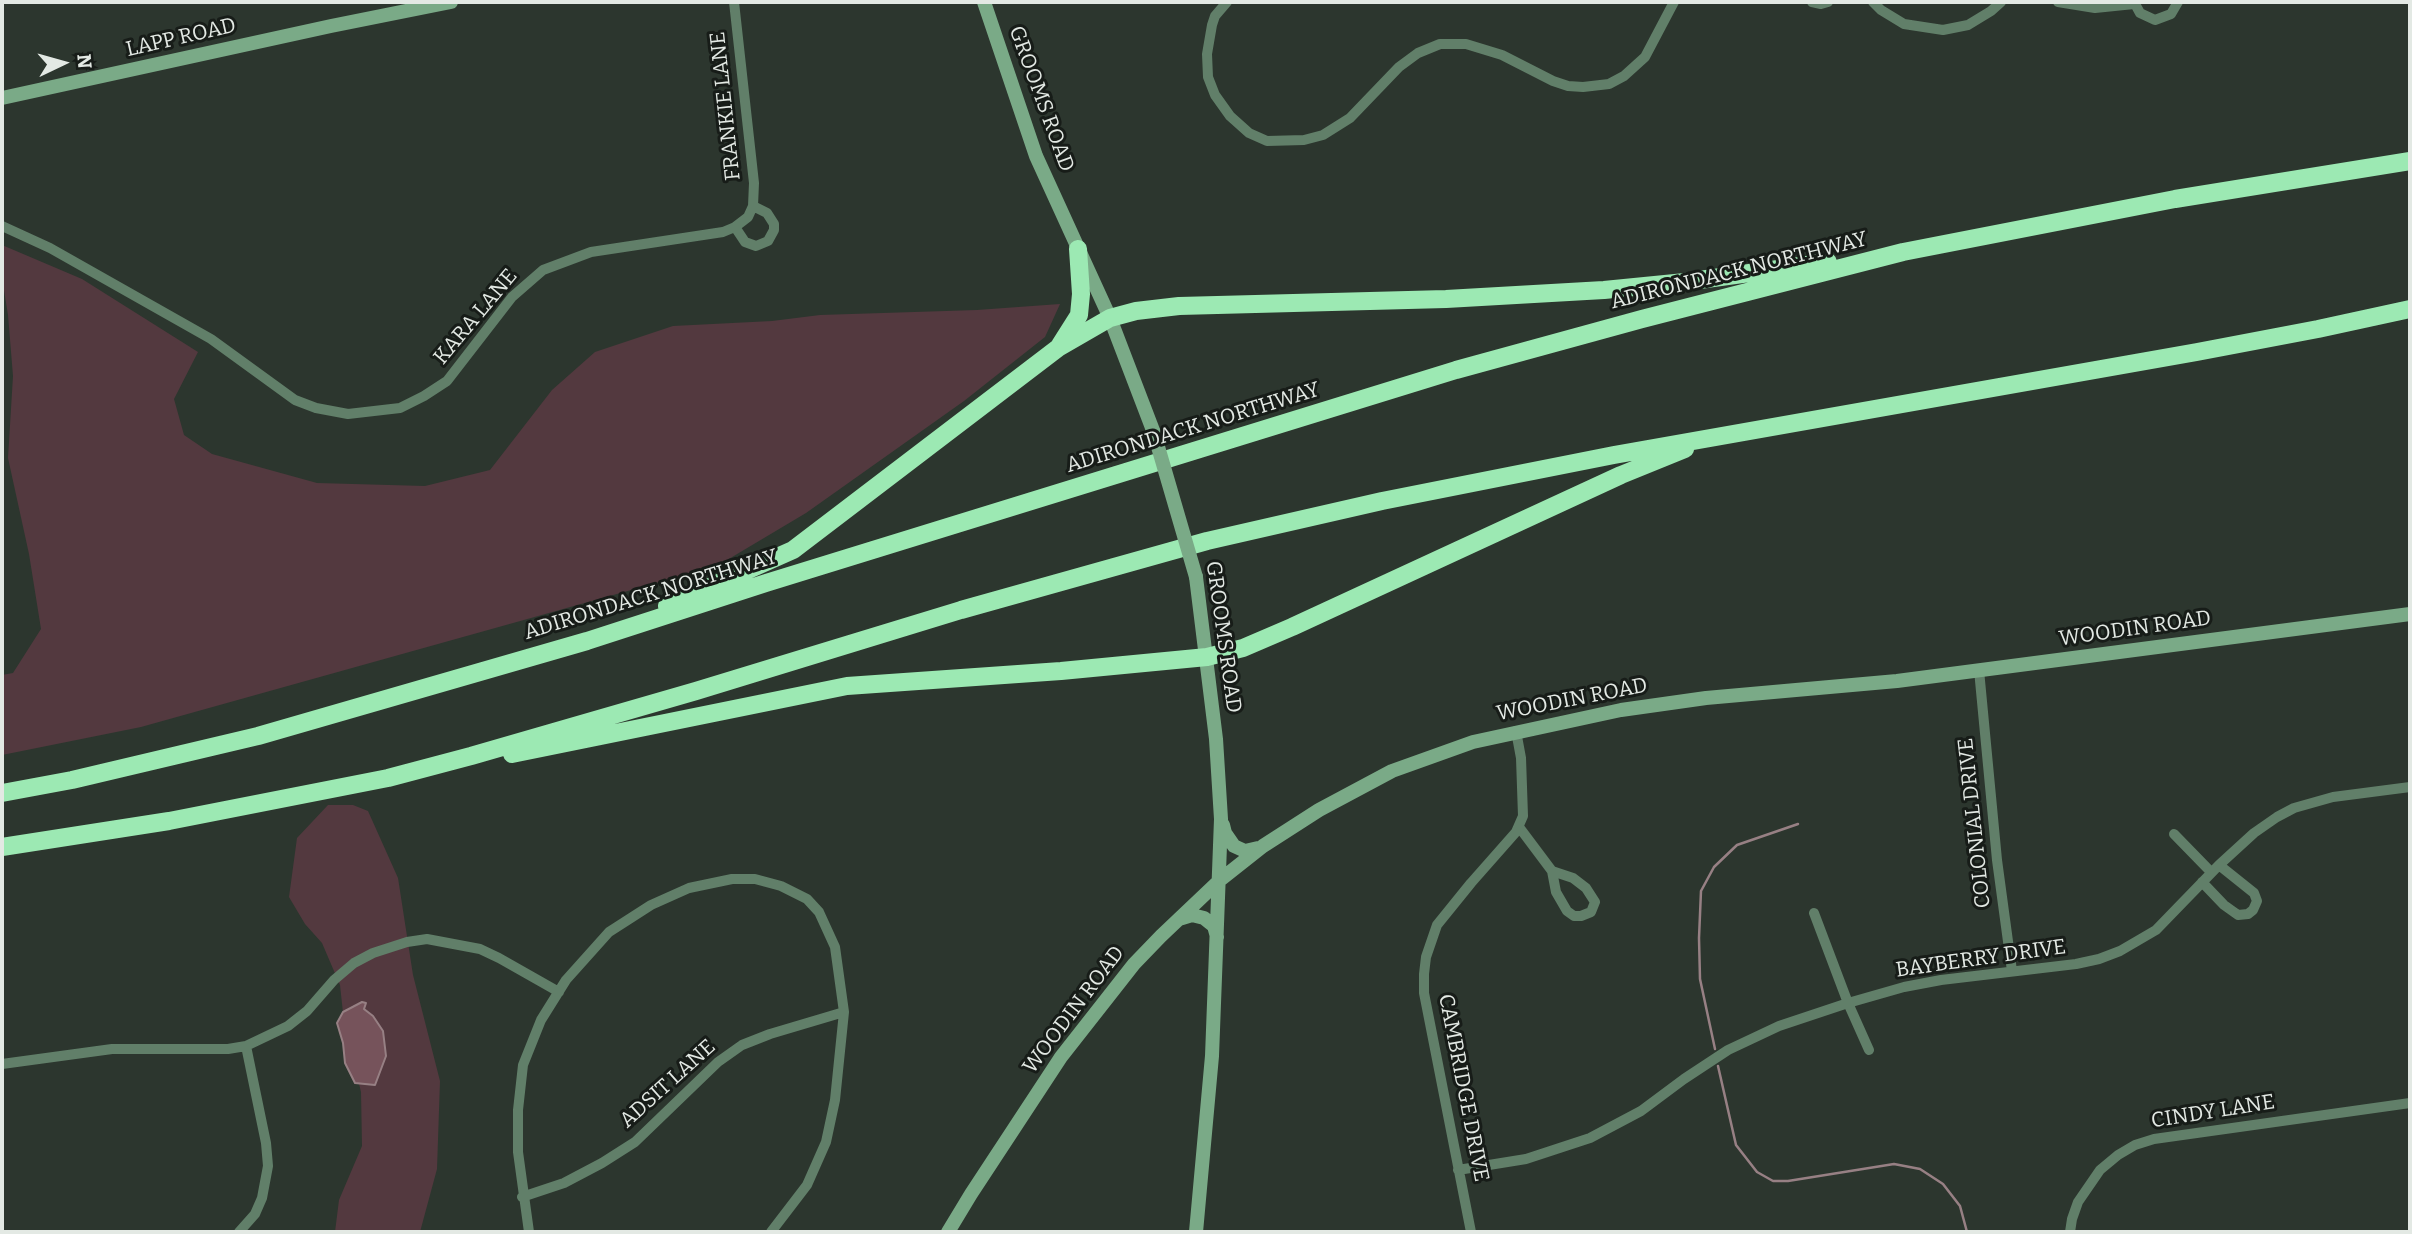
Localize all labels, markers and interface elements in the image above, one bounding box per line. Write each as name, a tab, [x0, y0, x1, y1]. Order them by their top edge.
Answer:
street label: LAPP ROAD	[124, 13, 238, 63]
street label: GROOMS ROAD	[1003, 23, 1079, 175]
north arrow	[28, 28, 98, 98]
street label: FRANKIE LANE	[706, 30, 746, 182]
text: N	[72, 53, 97, 69]
street label: ADIRONDACK NORTHWAY	[1608, 227, 1870, 315]
street label: KARA LANE	[429, 264, 523, 370]
street label: ADIRONDACK NORTHWAY	[1063, 377, 1323, 479]
street label: ADIRONDACK NORTHWAY	[521, 544, 781, 646]
street label: GROOMS ROAD	[1200, 559, 1246, 715]
street label: WOODIN ROAD	[2057, 606, 2213, 652]
street label: WOODIN ROAD	[1494, 673, 1650, 727]
street label: COLONIAL DRIVE	[1954, 736, 1996, 910]
street label: BAYBERRY DRIVE	[1894, 935, 2068, 983]
street label: WOODIN ROAD	[1018, 941, 1130, 1079]
street label: CAMBRIDGE DRIVE	[1432, 992, 1494, 1184]
street label: ADSIT LANE	[615, 1034, 721, 1134]
street label: CINDY LANE	[2149, 1090, 2277, 1134]

